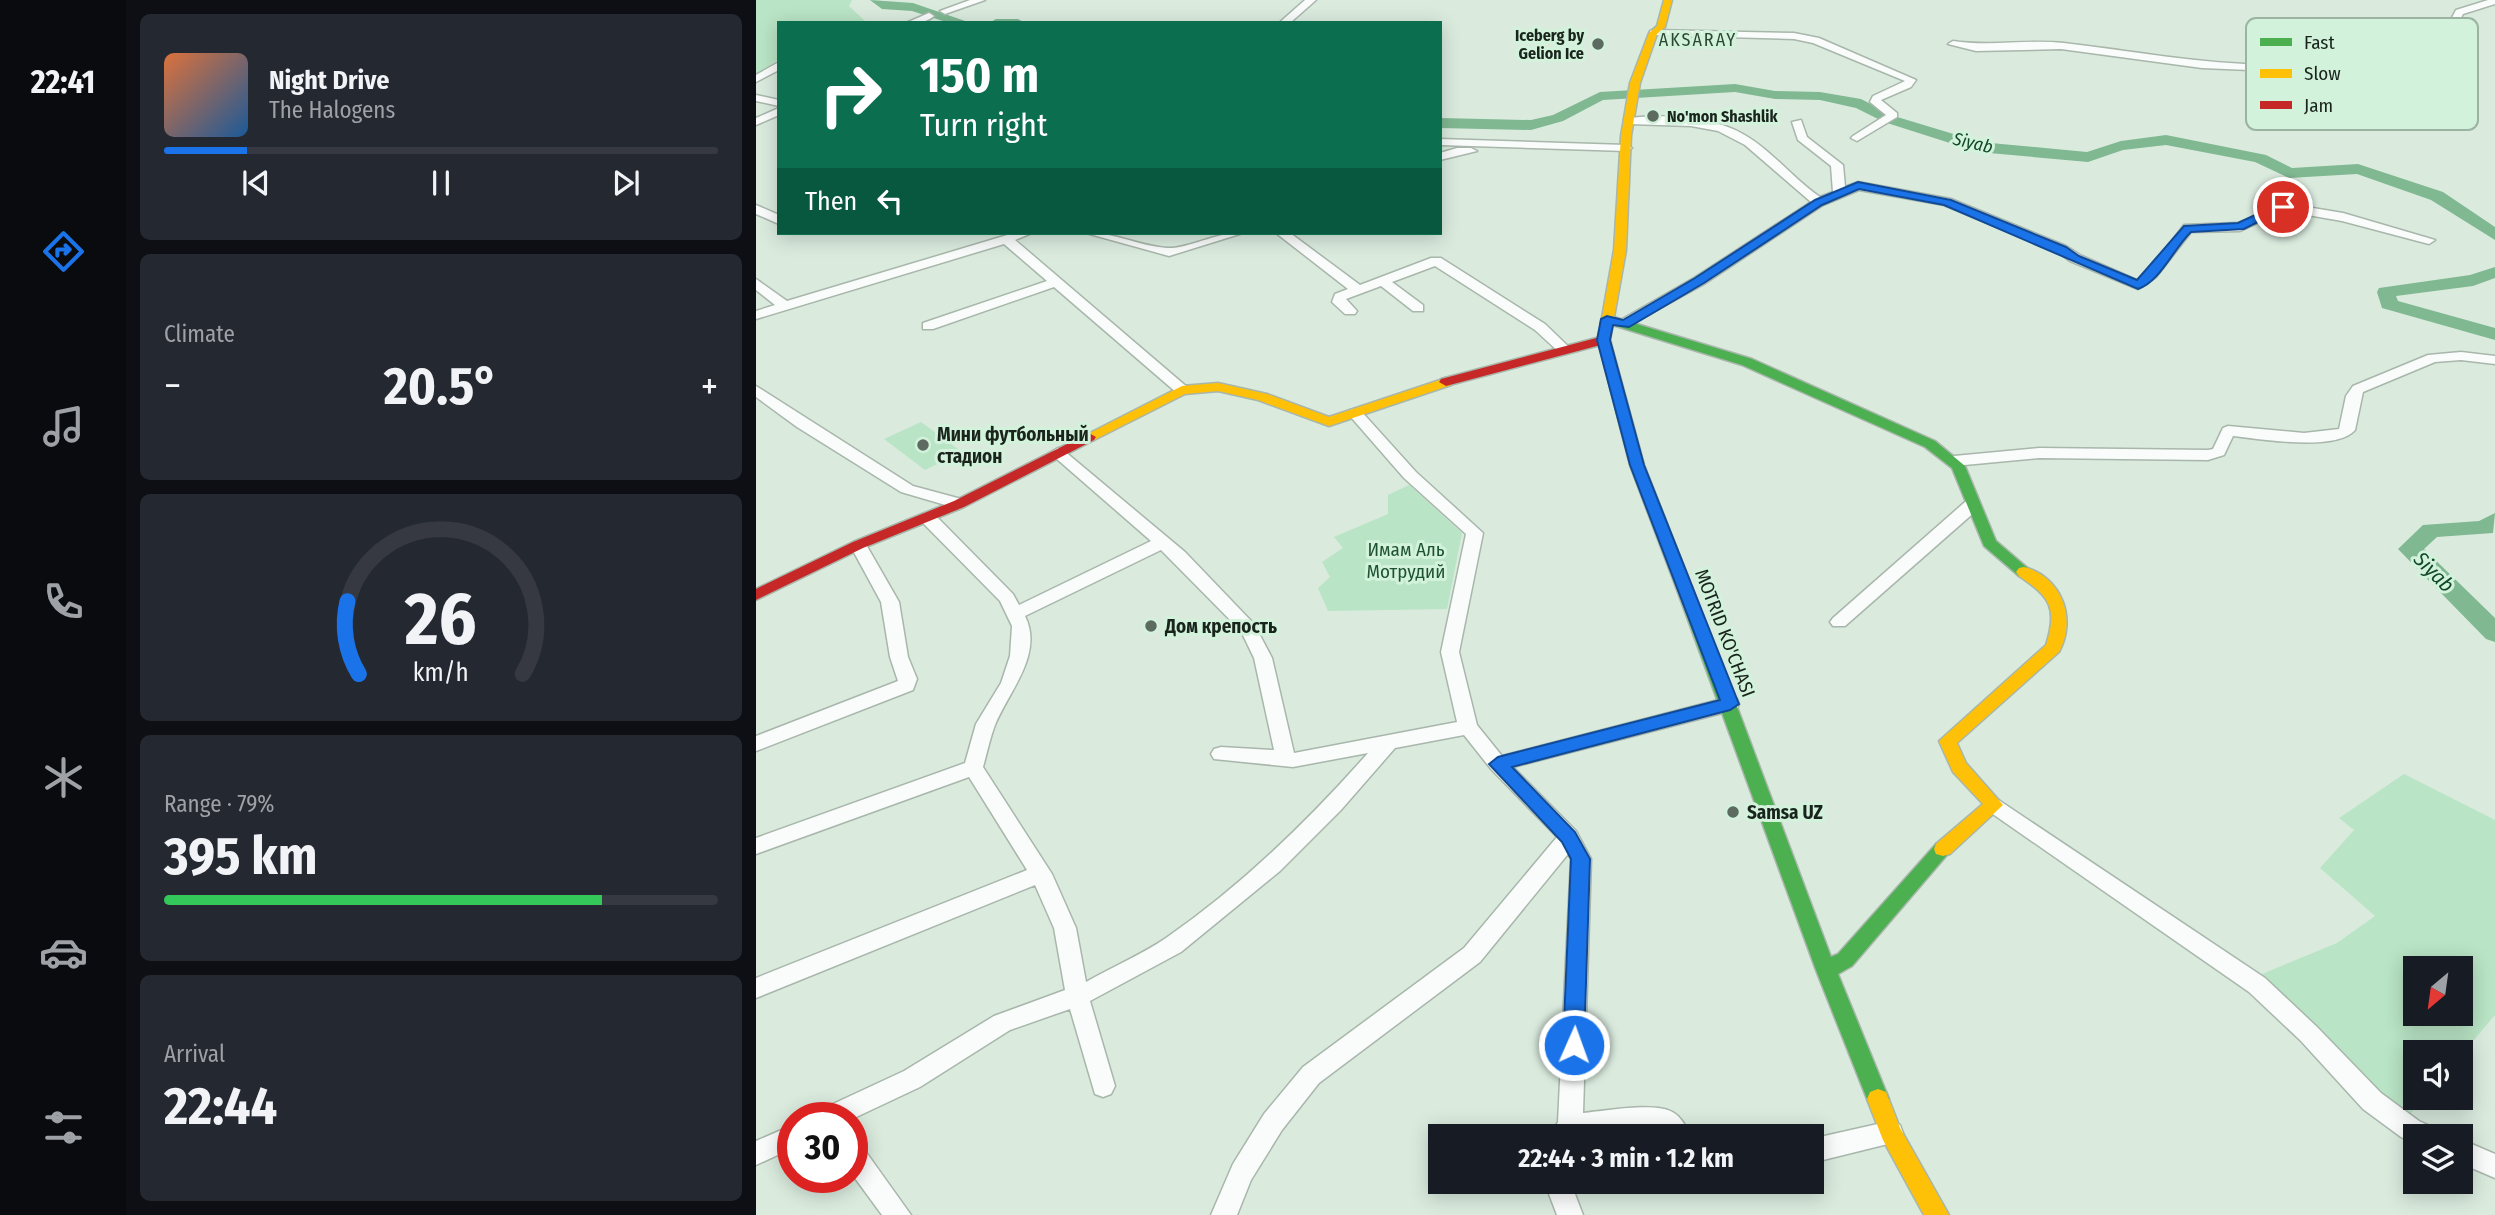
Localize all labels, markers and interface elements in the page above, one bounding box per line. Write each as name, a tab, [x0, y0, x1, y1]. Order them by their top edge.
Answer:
legend	[2246, 18, 2478, 130]
place label: Iceberg by Gelion Ice	[1515, 26, 1584, 63]
district label: AKSARAY	[1659, 29, 1737, 51]
text: Fast	[2304, 31, 2335, 54]
marker: Iceberg by Gelion Ice	[1590, 36, 1606, 52]
text: 150 m	[920, 46, 1039, 105]
icon: right	[805, 49, 896, 140]
text: Slow	[2304, 62, 2341, 85]
text: 22:41	[31, 63, 95, 101]
text: Night Drive	[269, 65, 389, 96]
text: Jam	[2304, 94, 2333, 117]
text: The Halogens	[269, 96, 395, 124]
text: Turn right	[920, 106, 1047, 144]
place label: No'mon Shashlik	[1667, 107, 1778, 126]
marker: No'mon Shashlik	[1645, 108, 1661, 124]
water label: Siyab	[1950, 128, 1995, 158]
icon: previous	[237, 164, 275, 202]
icon: pause	[422, 164, 460, 202]
icon: next	[607, 164, 645, 202]
pin	[2253, 177, 2313, 237]
icon: left	[871, 182, 909, 220]
text: Then	[805, 186, 857, 217]
icon: arrive	[2264, 188, 2302, 226]
icon: directions	[39, 227, 88, 276]
text: Climate	[164, 320, 235, 348]
text: 20.5°	[384, 355, 498, 418]
text: −	[164, 363, 181, 409]
text: +	[701, 363, 718, 409]
icon: music	[39, 402, 88, 451]
place label: Мини футбольный стадион	[937, 423, 1089, 468]
marker: Мини футбольный стадион	[915, 437, 931, 453]
park label: Имам Аль Мотрудий	[1366, 538, 1446, 583]
water label: Siyab	[2408, 546, 2460, 598]
street label: MOTRID KO'CHASI	[1690, 566, 1760, 700]
text: 26	[404, 576, 477, 663]
icon: phone	[39, 577, 88, 626]
place label: Дом крепость	[1164, 615, 1277, 638]
marker: Дом крепость	[1143, 618, 1159, 634]
text: km/h	[413, 657, 469, 687]
icon: climate	[39, 753, 88, 802]
text: Range · 79%	[164, 790, 275, 818]
place label: Samsa UZ	[1747, 801, 1823, 824]
marker: Samsa UZ	[1725, 804, 1741, 820]
text: 395 km	[164, 825, 318, 888]
icon: car	[39, 928, 88, 977]
north arrow	[2403, 956, 2473, 1026]
map controls	[2403, 956, 2473, 1194]
position arrow	[1537, 1008, 1611, 1082]
text: Arrival	[164, 1040, 225, 1068]
button: sound	[2403, 1040, 2473, 1110]
text: 22:44	[164, 1075, 277, 1138]
speed limit sign: 30	[777, 1102, 868, 1193]
icon: filters	[39, 1103, 88, 1152]
button: layers	[2403, 1124, 2473, 1194]
text: 22:44 · 3 min · 1.2 km	[1518, 1143, 1734, 1174]

